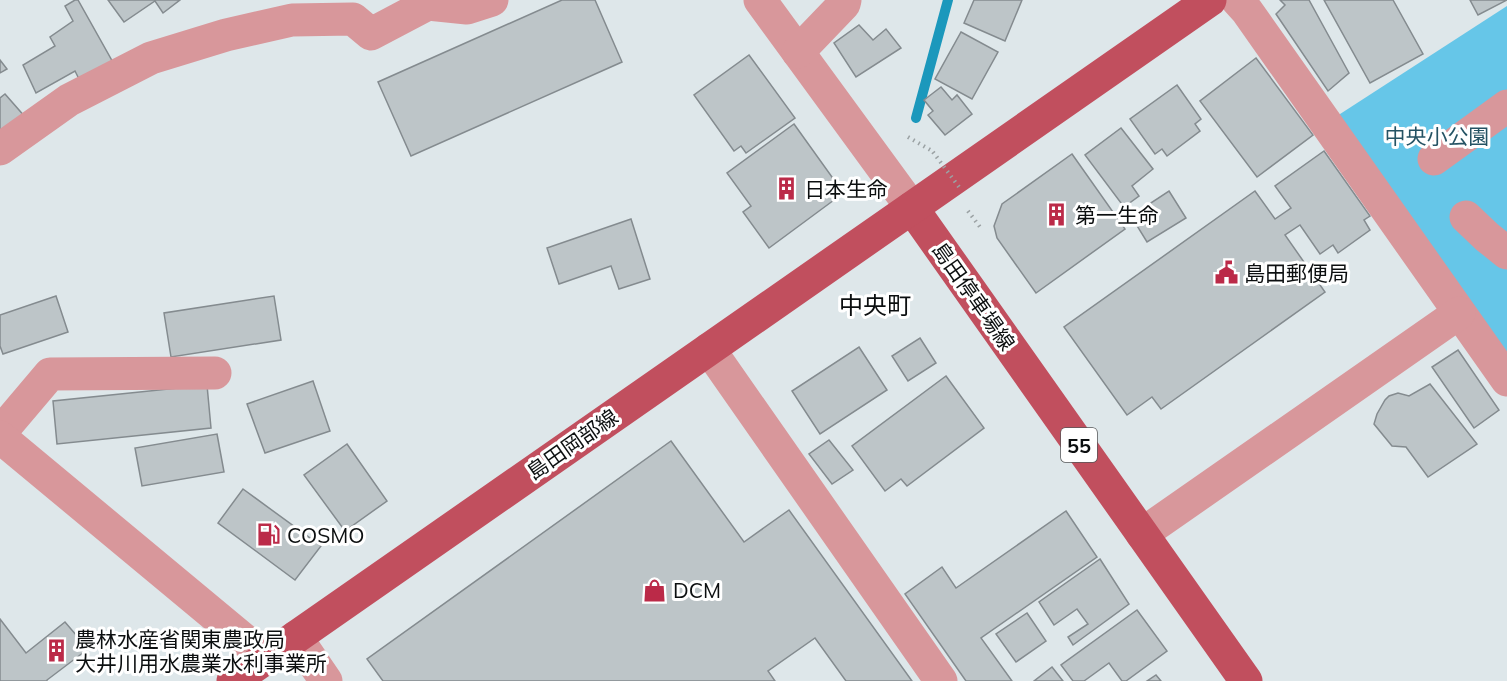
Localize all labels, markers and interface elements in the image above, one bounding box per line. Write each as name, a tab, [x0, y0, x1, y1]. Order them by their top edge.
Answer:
park label: 中央小公園	[1385, 123, 1490, 149]
building icon: 日本生命	[773, 176, 799, 202]
place label: 日本生命	[804, 176, 888, 202]
building icon: 第一生命	[1044, 202, 1070, 228]
place label: 第一生命	[1075, 202, 1159, 228]
street label: 島田停車場線	[927, 237, 1021, 355]
public building icon: 島田郵便局	[1213, 260, 1239, 286]
place label: 島田郵便局	[1244, 260, 1349, 286]
district label: 中央町	[839, 290, 911, 320]
street label: 島田岡部線	[522, 403, 622, 485]
road number: 55	[1061, 428, 1097, 462]
fuel station icon: COSMO	[256, 522, 282, 548]
place label: COSMO	[287, 522, 364, 548]
shop icon: DCM	[642, 577, 668, 603]
place label: DCM	[673, 577, 721, 603]
place label: 農林水産省関東農政局 大井川用水農業水利事業所	[75, 626, 327, 676]
building icon: 農林水産省関東農政局 大井川用水農業水利事業所	[44, 638, 70, 664]

